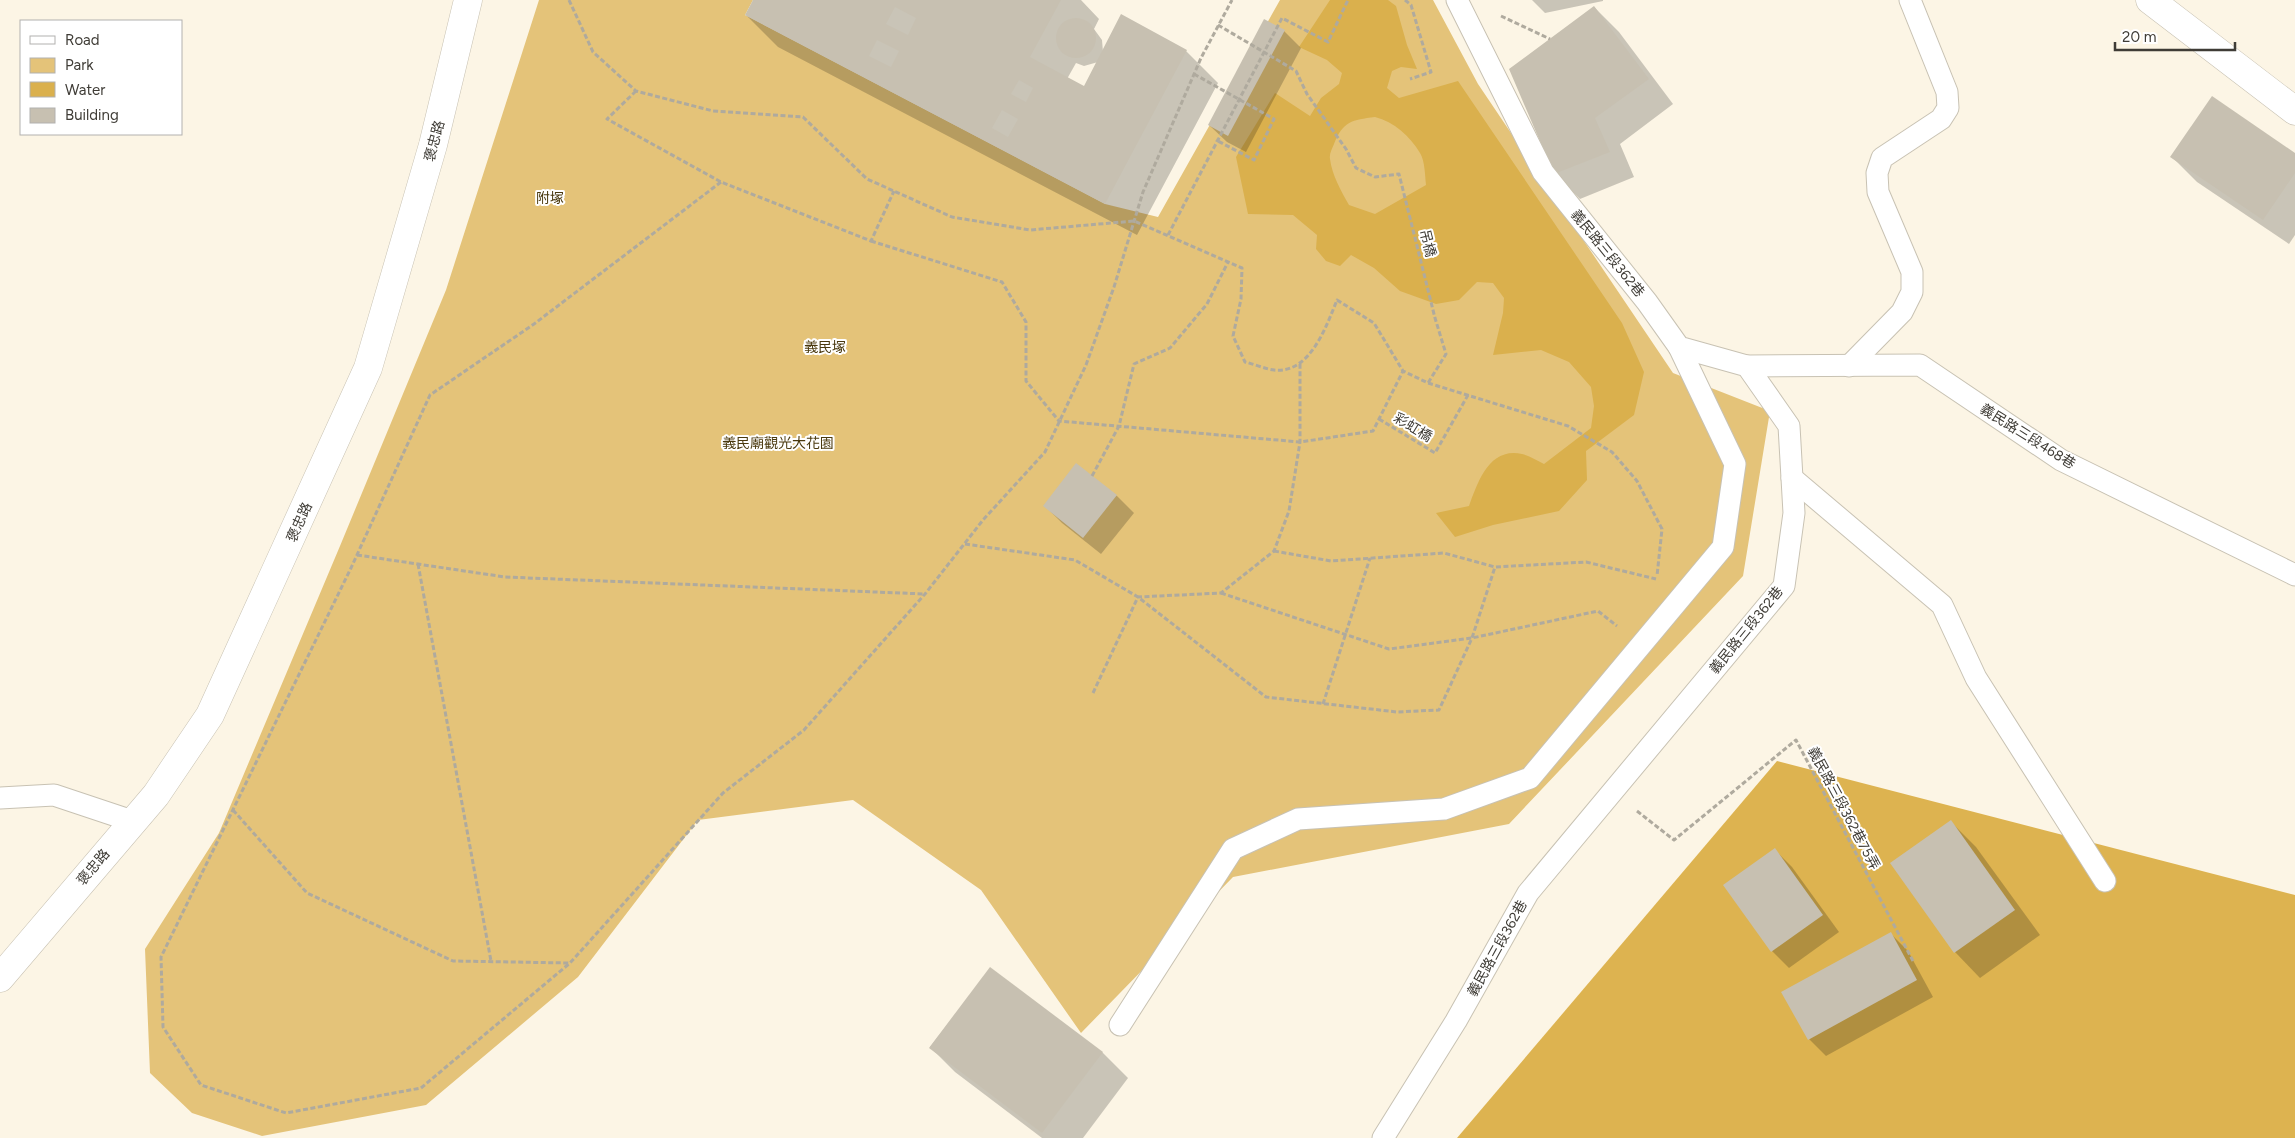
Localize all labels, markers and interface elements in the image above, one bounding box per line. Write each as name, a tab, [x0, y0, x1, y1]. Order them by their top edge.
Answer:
legend	[20, 20, 182, 135]
scale bar	[2115, 20, 2235, 52]
text: 20 m	[2122, 28, 2156, 46]
text: Road	[65, 31, 100, 49]
text: Park	[65, 56, 94, 74]
text: Water	[65, 81, 105, 99]
text: Building	[65, 106, 119, 124]
street label: 褒忠路	[421, 119, 448, 164]
park label: 附塚	[536, 190, 564, 207]
street label: 義民路三段362巷	[1567, 206, 1648, 300]
street label: 吊橋	[1416, 227, 1439, 259]
park label: 義民塚	[804, 339, 846, 356]
street label: 義民路三段468巷	[1977, 400, 2079, 473]
street label: 彩虹橋	[1390, 409, 1435, 446]
park label: 義民廟觀光大花園	[722, 435, 834, 452]
street label: 褒忠路	[283, 500, 316, 545]
street label: 義民路三段362巷	[1706, 583, 1787, 677]
street label: 義民路三段362巷75弄	[1804, 744, 1883, 873]
street label: 褒忠路	[73, 846, 113, 889]
street label: 義民路三段362巷	[1464, 897, 1531, 999]

